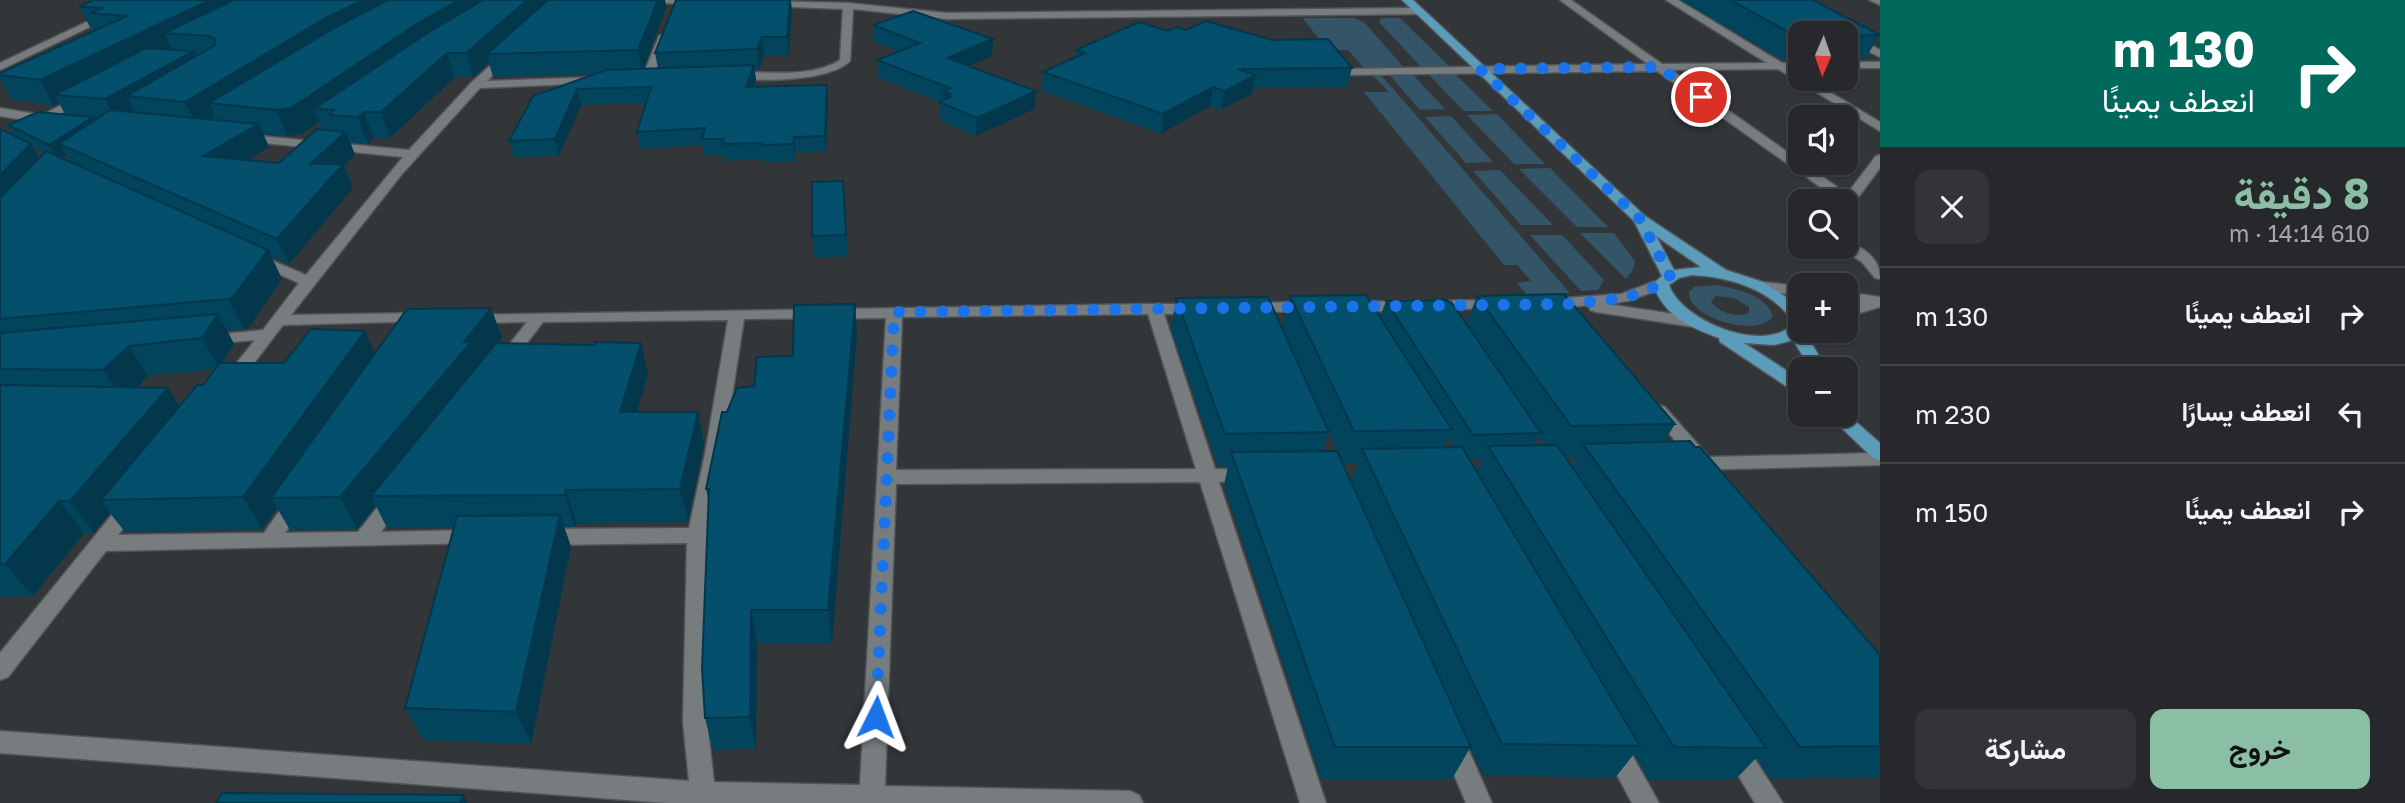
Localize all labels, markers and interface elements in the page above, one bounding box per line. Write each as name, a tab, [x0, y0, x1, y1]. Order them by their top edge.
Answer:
text: 130 m	[2113, 19, 2255, 78]
north arrow	[1788, 21, 1858, 91]
map controls	[1788, 21, 1858, 427]
icon: right	[2279, 28, 2370, 119]
pin	[1671, 67, 1731, 127]
icon: arrive	[1682, 78, 1720, 116]
text: انعطف يمينًا	[2102, 81, 2255, 119]
button: sound	[1788, 105, 1858, 175]
text: 8 دقيقة	[2234, 168, 2370, 218]
button: close	[1915, 170, 1989, 244]
button: search	[1788, 189, 1858, 259]
text: 610 m · 14:14	[2229, 219, 2370, 247]
button: +	[1788, 273, 1858, 343]
icon: right	[2332, 297, 2370, 335]
text: انعطف يمينًا	[2185, 298, 2311, 329]
text: 130 m	[1915, 301, 1988, 332]
button: −	[1788, 357, 1858, 427]
icon: left	[2332, 395, 2370, 433]
text: انعطف يسارًا	[2181, 396, 2311, 427]
text: 230 m	[1915, 399, 1991, 430]
icon: right	[2332, 493, 2370, 531]
text: انعطف يمينًا	[2185, 494, 2311, 525]
text: 150 m	[1915, 497, 1988, 528]
position arrow	[839, 680, 913, 754]
button: مشاركة	[1915, 709, 2136, 789]
button: خروج	[2150, 709, 2370, 789]

